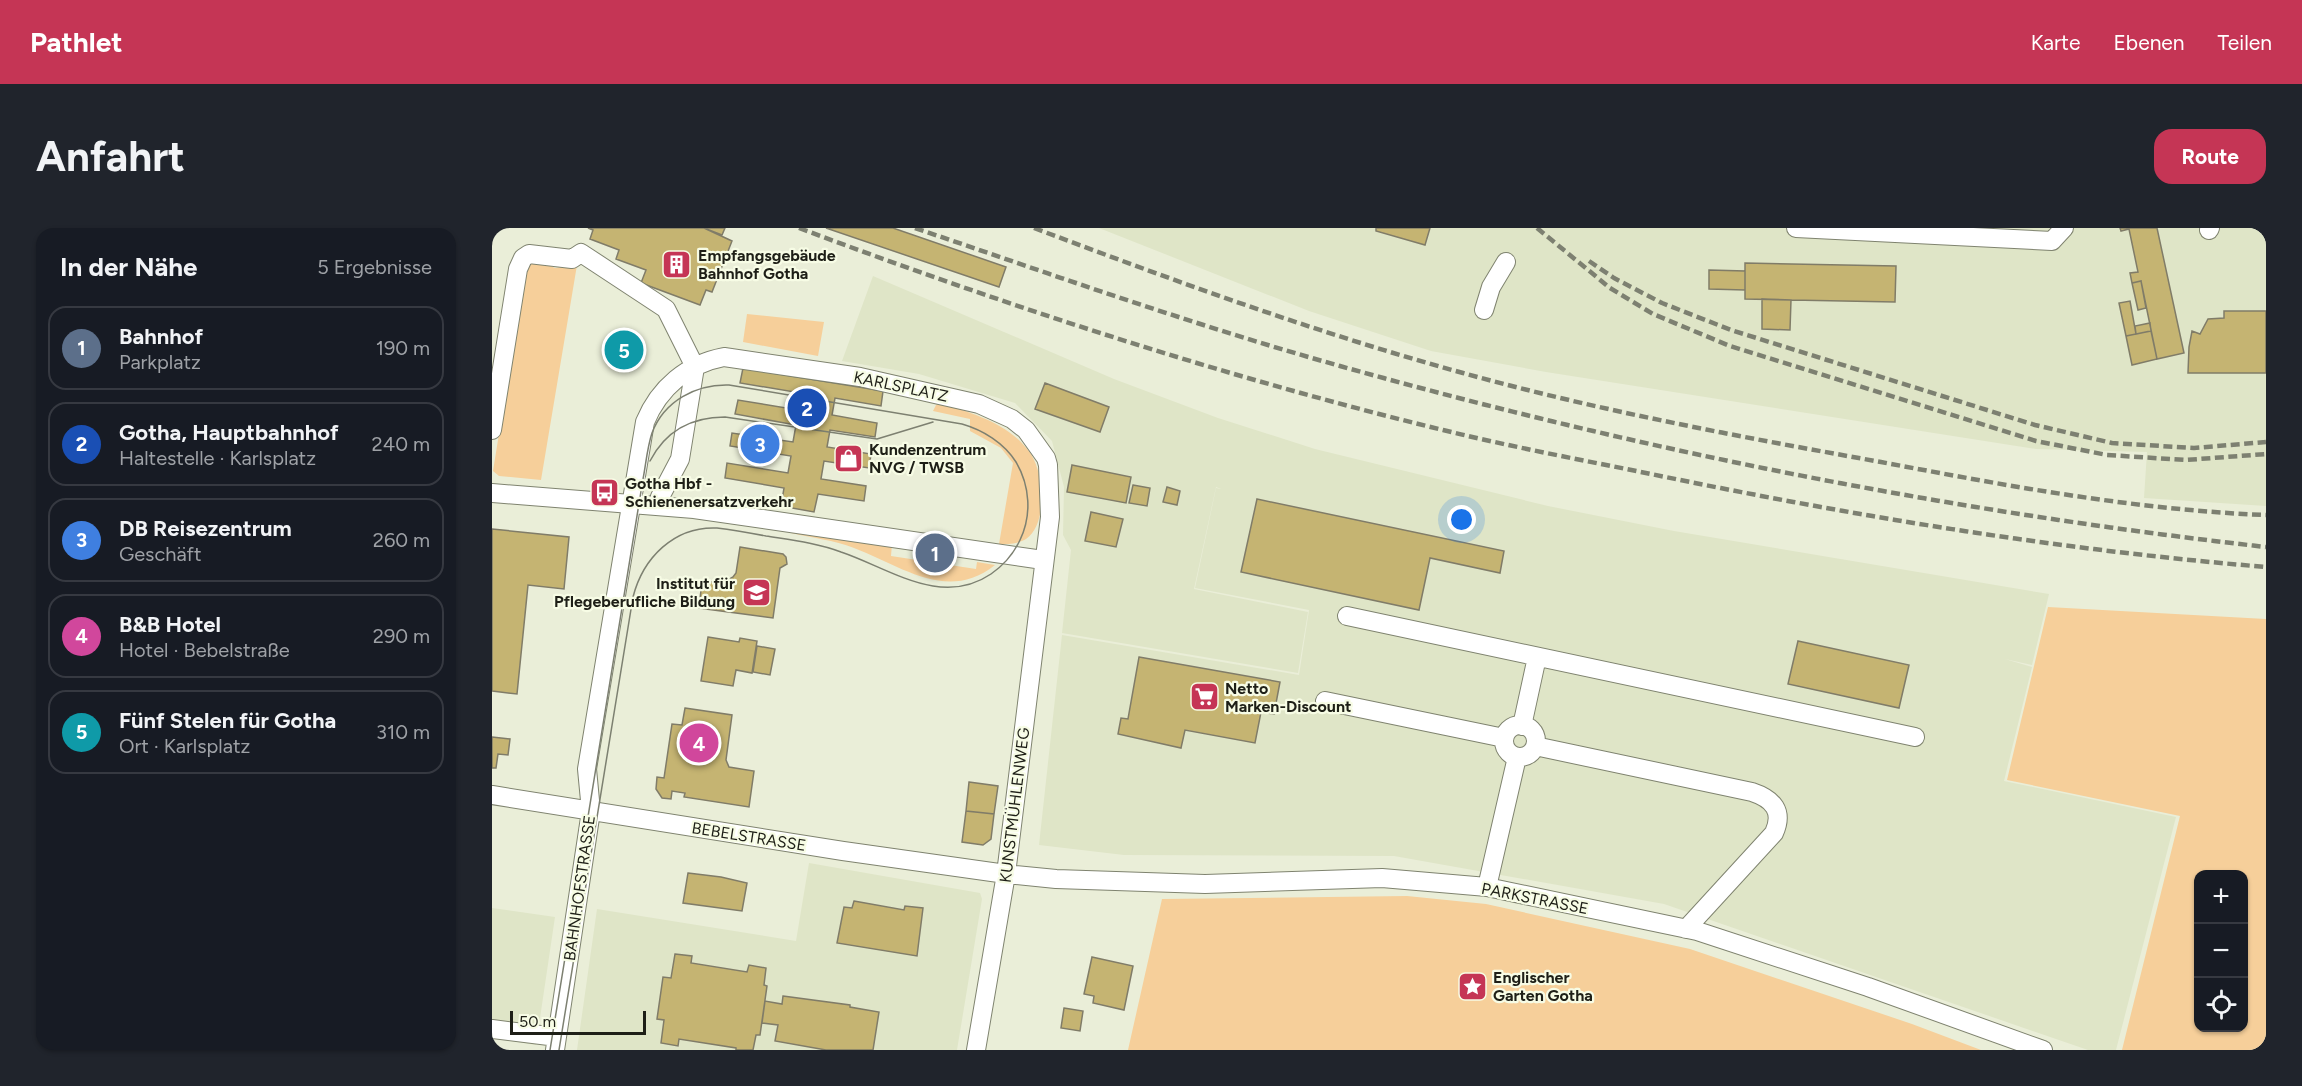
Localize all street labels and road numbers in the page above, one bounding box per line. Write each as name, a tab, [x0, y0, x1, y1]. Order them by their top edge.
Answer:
street label: KARLSPLATZ	[852, 367, 950, 406]
street label: KUNSTMÜHLENWEG	[996, 726, 1033, 884]
street label: BAHNHOFSTRASSE	[560, 814, 599, 962]
street label: BEBELSTRASSE	[690, 818, 807, 855]
street label: PARKSTRASSE	[1480, 879, 1590, 918]

